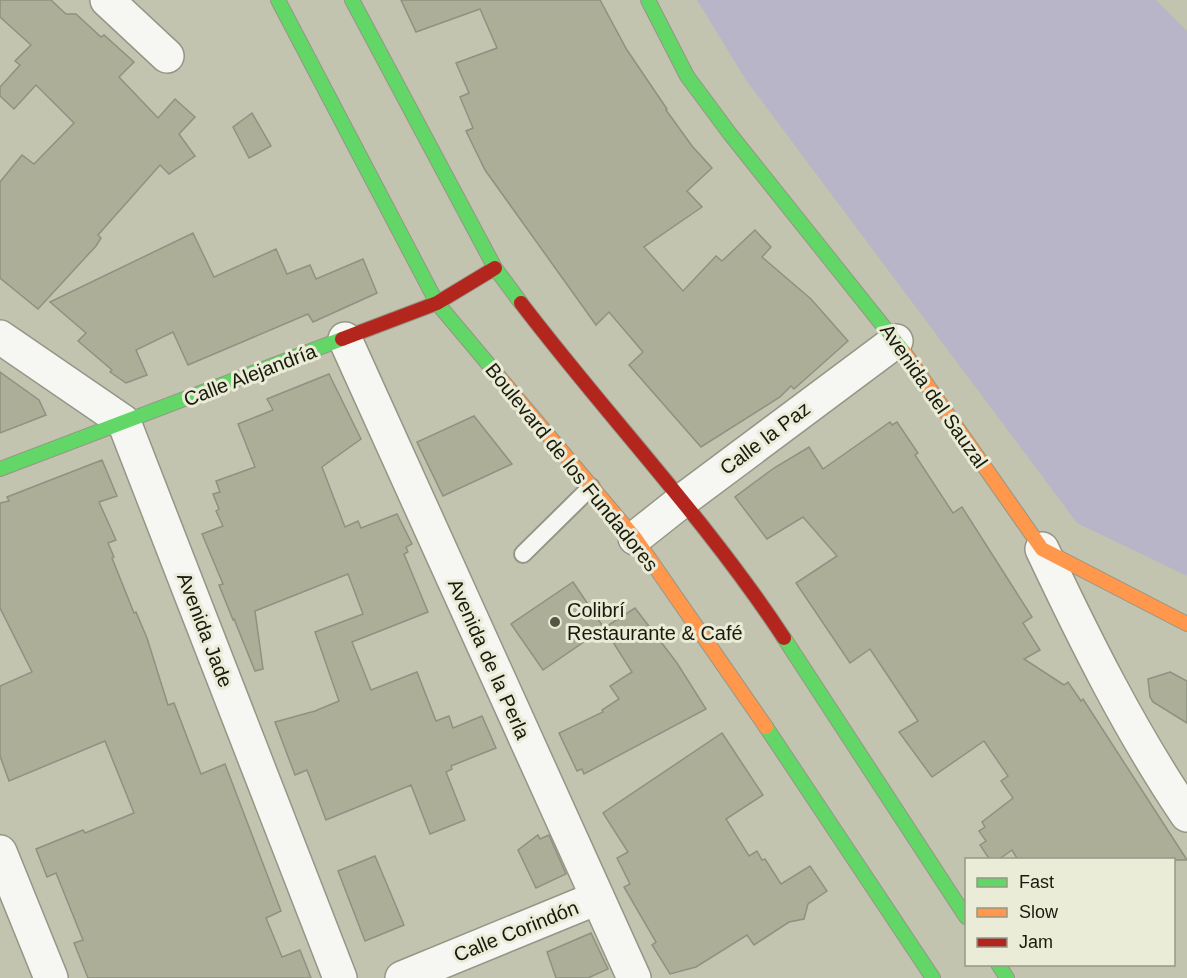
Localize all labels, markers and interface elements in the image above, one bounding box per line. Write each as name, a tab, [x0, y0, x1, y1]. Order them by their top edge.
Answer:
street label: Avenida del Sauzal	[876, 320, 992, 472]
street label: Calle Alejandría	[181, 339, 320, 410]
street label: Boulevard de los Fundadores	[481, 359, 663, 575]
street label: Calle la Paz	[716, 397, 814, 479]
street label: Avenida Jade	[173, 570, 237, 690]
street label: Avenida de la Perla	[444, 575, 535, 743]
place label: Colibrí Restaurante & Café	[567, 599, 743, 644]
marker: Colibrí Restaurante & Café	[548, 615, 562, 629]
legend	[965, 858, 1175, 966]
text: Fast	[1019, 872, 1054, 892]
street label: Calle Corindón	[451, 896, 581, 966]
text: Slow	[1019, 902, 1059, 922]
text: Jam	[1019, 932, 1053, 952]

